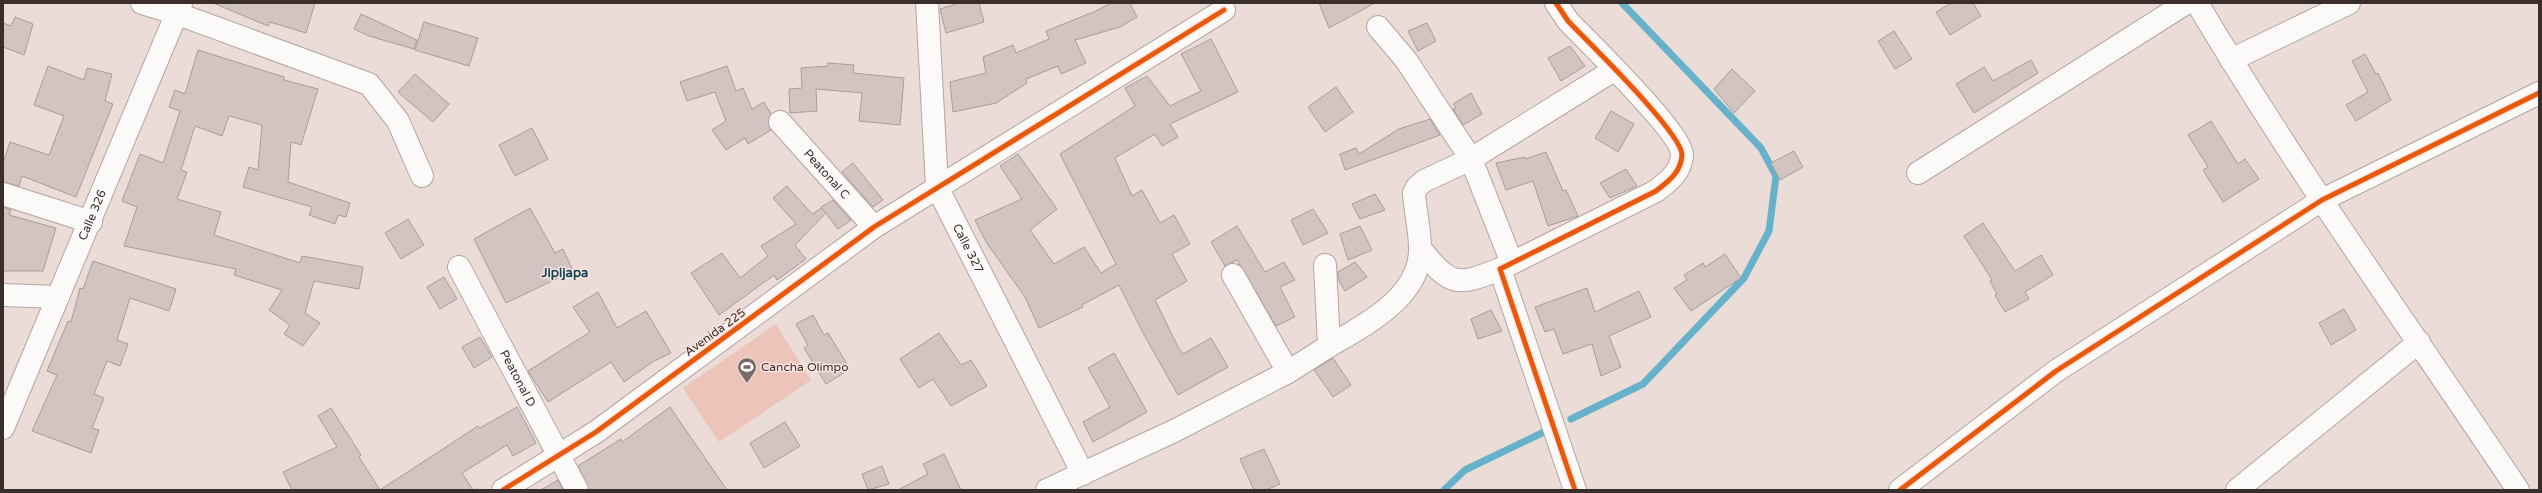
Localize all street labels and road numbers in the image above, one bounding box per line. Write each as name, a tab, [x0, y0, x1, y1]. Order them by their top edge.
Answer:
street label: Peatonal C	[801, 147, 852, 202]
street label: Calle 326	[75, 187, 109, 242]
street label: Calle 327	[950, 221, 987, 275]
street label: Avenida 225	[682, 305, 748, 359]
street label: Peatonal D	[497, 348, 539, 409]

